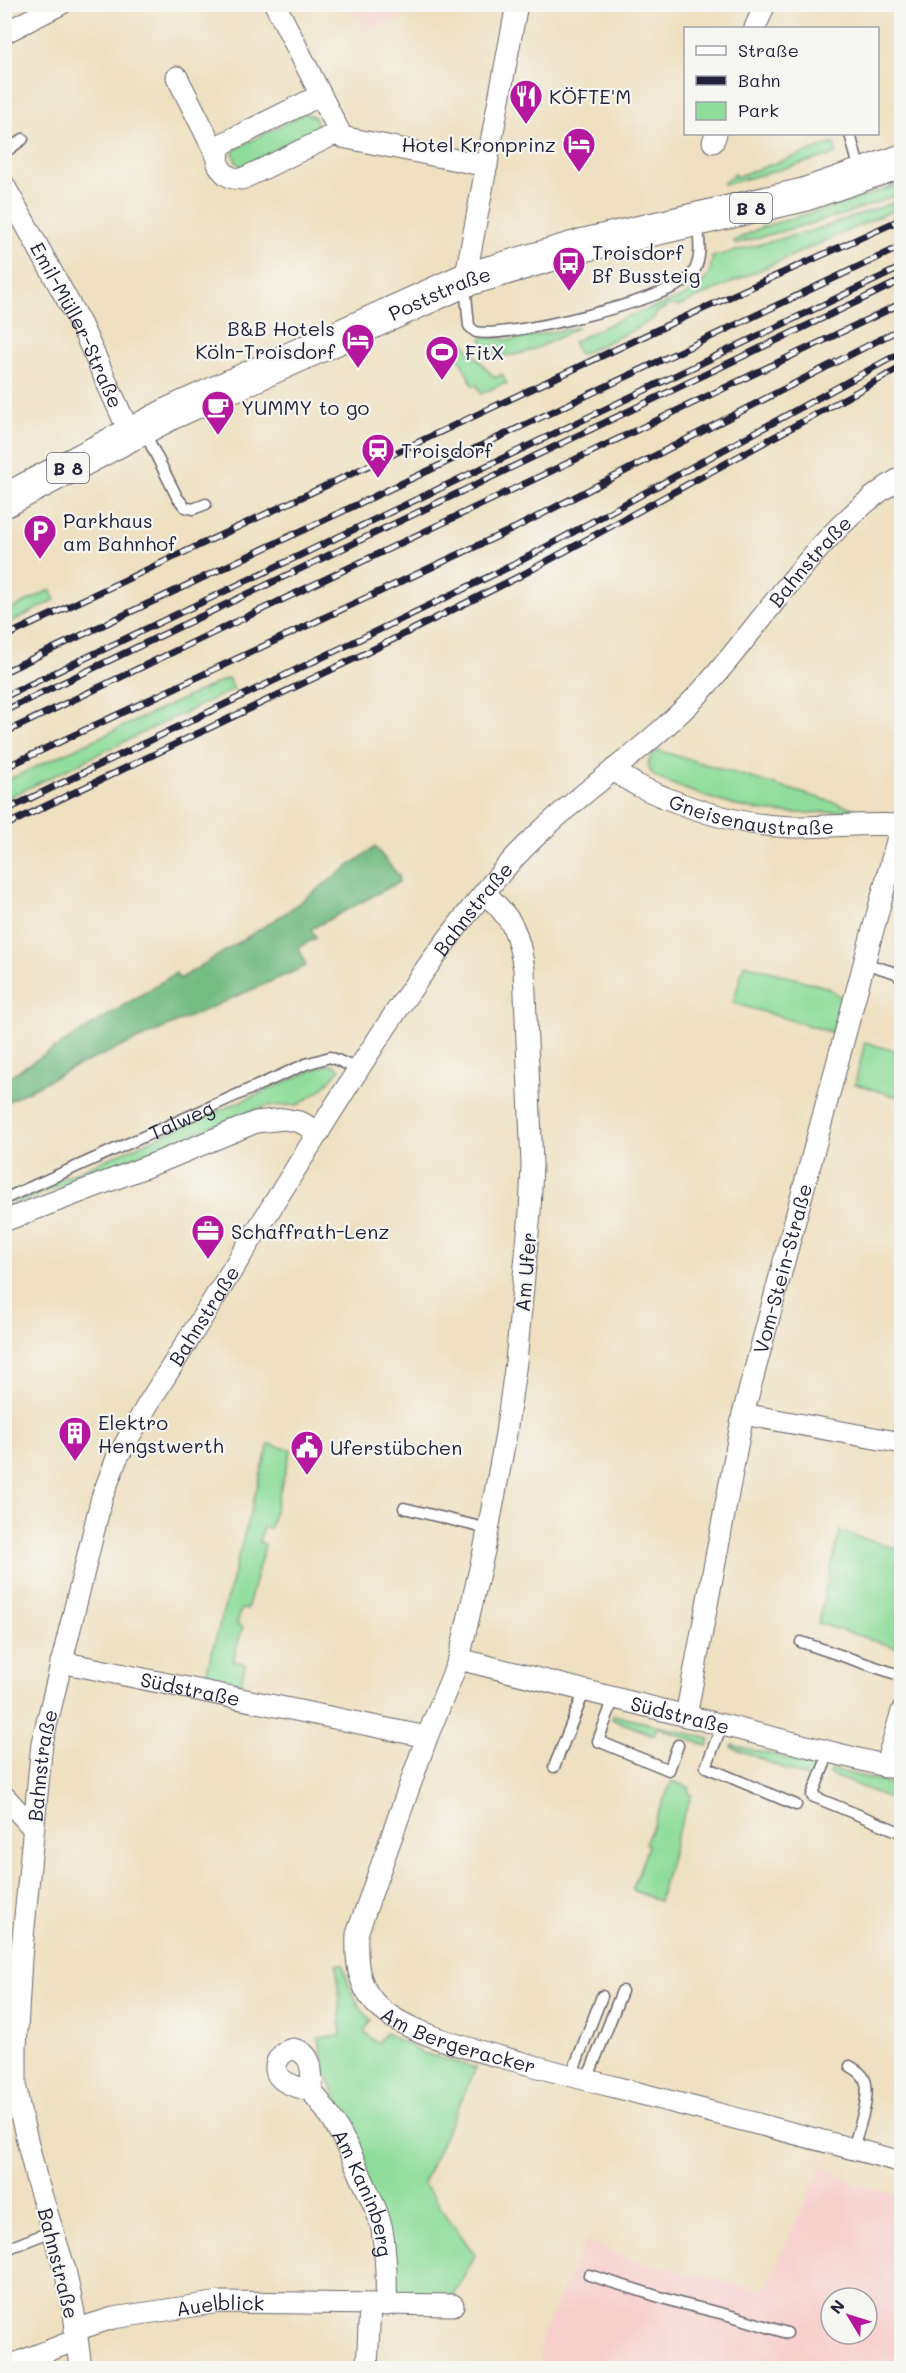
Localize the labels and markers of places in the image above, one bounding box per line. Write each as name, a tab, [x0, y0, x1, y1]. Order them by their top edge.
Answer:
restaurant icon: KÖFTE'M	[508, 78, 544, 125]
place label: KÖFTE'M	[549, 83, 631, 109]
hotel icon: Hotel Kronprinz	[561, 126, 597, 173]
place label: Hotel Kronprinz	[401, 131, 556, 157]
place label: Troisdorf Bf Bussteig	[592, 239, 700, 288]
bus stop icon: Troisdorf Bf Bussteig	[551, 245, 587, 292]
place label: B&B Hotels Köln-Troisdorf	[195, 315, 336, 364]
hotel icon: B&B Hotels Köln-Troisdorf	[340, 322, 376, 369]
sports icon: FitX	[424, 334, 460, 381]
place label: FitX	[465, 339, 504, 365]
cafe icon: YUMMY to go	[200, 389, 236, 436]
place label: YUMMY to go	[241, 394, 369, 420]
station icon: Troisdorf	[360, 432, 396, 479]
place label: Troisdorf	[401, 437, 493, 463]
place label: Parkhaus am Bahnhof	[63, 507, 177, 556]
parking icon: Parkhaus am Bahnhof	[22, 513, 58, 560]
office icon: Schaffrath-Lenz	[190, 1213, 226, 1260]
place label: Schaffrath-Lenz	[231, 1218, 389, 1244]
place label: Elektro Hengstwerth	[98, 1409, 224, 1458]
building icon: Elektro Hengstwerth	[57, 1415, 93, 1462]
public building icon: Uferstübchen	[289, 1429, 325, 1476]
place label: Uferstübchen	[330, 1434, 462, 1460]

